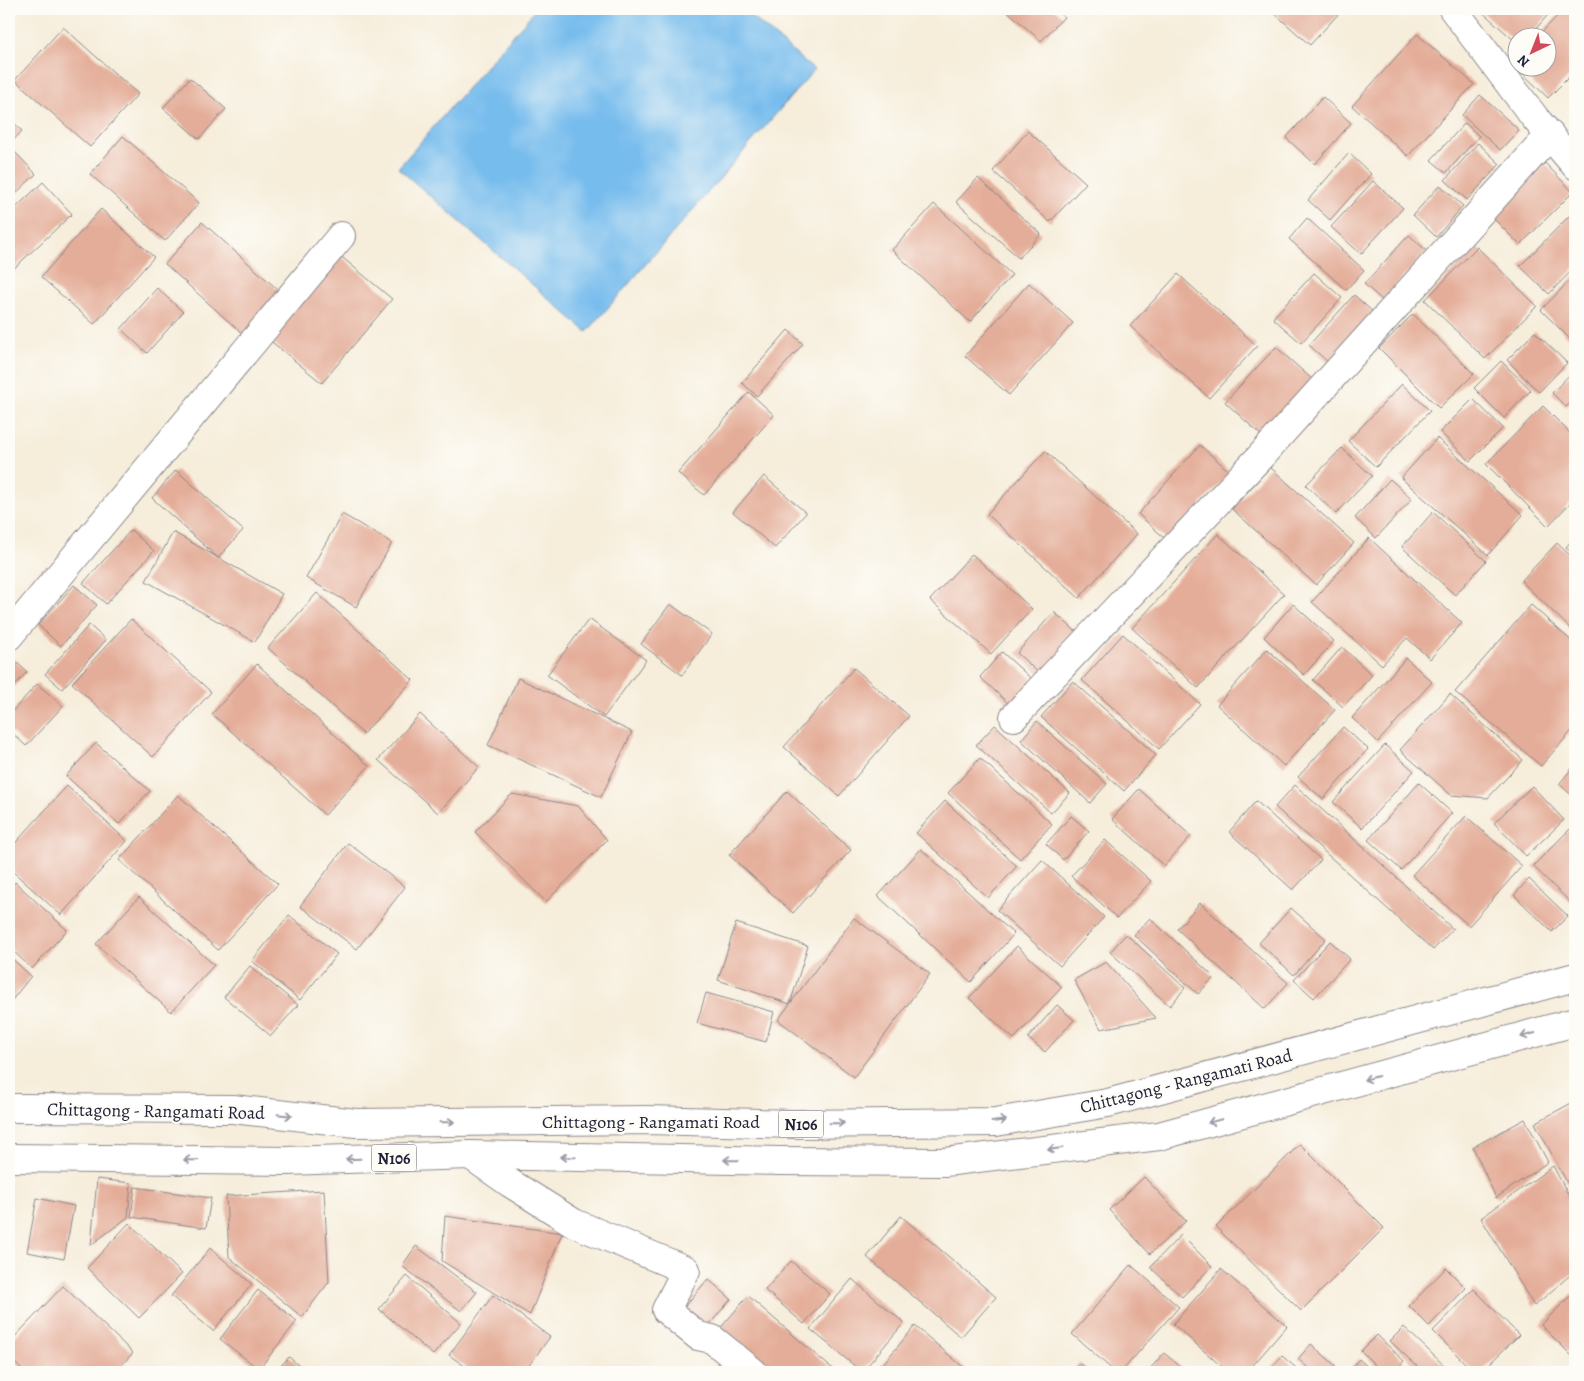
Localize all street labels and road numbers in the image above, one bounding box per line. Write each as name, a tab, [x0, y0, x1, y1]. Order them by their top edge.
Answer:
street label: Chittagong - Rangamati Road	[1077, 1043, 1295, 1119]
street label: Chittagong - Rangamati Road	[47, 1097, 265, 1125]
street label: Chittagong - Rangamati Road	[542, 1110, 760, 1134]
road number: N106	[778, 1110, 824, 1138]
road number: N106	[372, 1144, 416, 1172]

